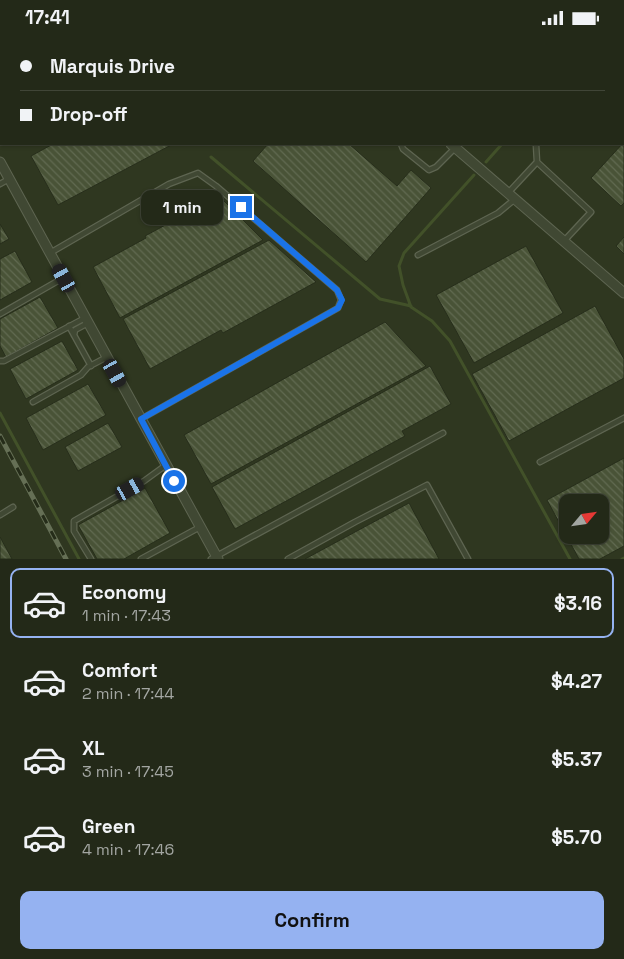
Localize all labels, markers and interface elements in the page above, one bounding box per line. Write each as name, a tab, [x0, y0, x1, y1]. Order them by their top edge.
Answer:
text: 17:41	[25, 5, 70, 30]
text: Marquis Drive	[50, 54, 175, 79]
text: Drop-off	[50, 102, 128, 127]
callout: 1 min	[141, 189, 224, 225]
route end	[230, 196, 252, 218]
text: 1 min	[162, 197, 202, 218]
car	[50, 261, 77, 295]
car	[101, 356, 128, 390]
route start	[163, 470, 185, 492]
car	[113, 475, 146, 503]
north arrow	[559, 494, 609, 544]
map controls	[559, 494, 609, 544]
text: Economy	[82, 580, 166, 605]
icon: car	[22, 581, 67, 626]
text: $3.16	[554, 591, 602, 616]
text: 1 min · 17:43	[82, 605, 171, 626]
text: Comfort	[82, 658, 158, 683]
icon: car	[22, 659, 67, 704]
text: $4.27	[551, 669, 602, 694]
text: 2 min · 17:44	[82, 683, 174, 704]
text: XL	[82, 736, 105, 761]
icon: car	[22, 737, 67, 782]
text: $5.37	[551, 747, 602, 772]
text: 3 min · 17:45	[82, 761, 174, 782]
text: Green	[82, 814, 135, 839]
icon: car	[22, 815, 67, 860]
text: $5.70	[551, 825, 602, 850]
text: 4 min · 17:46	[82, 839, 174, 860]
button: Confirm	[20, 891, 604, 949]

